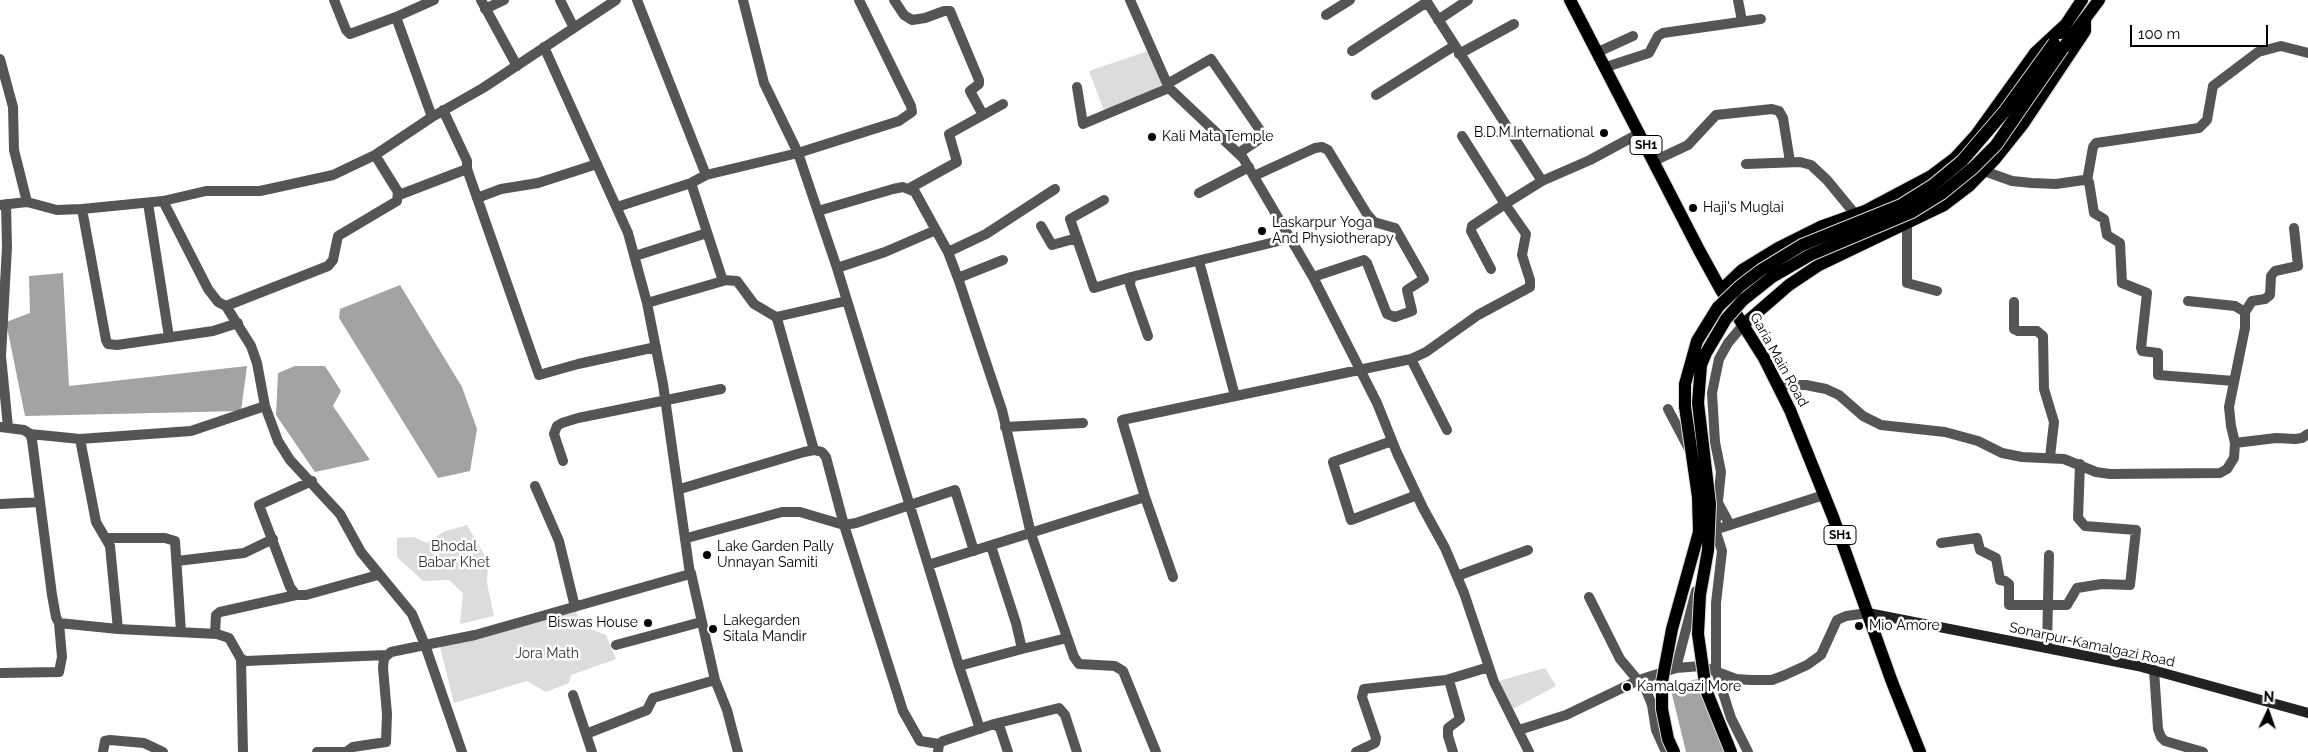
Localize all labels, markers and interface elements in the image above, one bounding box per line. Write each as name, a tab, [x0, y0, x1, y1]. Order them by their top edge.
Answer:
scale bar	[2133, 15, 2270, 47]
text: 100 m	[2138, 25, 2180, 43]
place label: B.D.M.International	[1474, 125, 1594, 141]
marker: B.D.M.International	[1598, 127, 1610, 139]
place label: Kali Mata Temple	[1162, 129, 1273, 145]
marker: Kali Mata Temple	[1146, 131, 1158, 143]
road number: SH1	[1630, 136, 1662, 154]
place label: Haji's Muglai	[1703, 200, 1784, 216]
marker: Haji's Muglai	[1687, 202, 1699, 214]
place label: Laskarpur Yoga And Physiotherapy	[1272, 215, 1394, 248]
marker: Laskarpur Yoga And Physiotherapy	[1256, 225, 1268, 237]
street label: Garia Main Road	[1746, 310, 1812, 410]
road number: SH1	[1824, 526, 1856, 544]
park label: Bhodal Babar Khet	[418, 539, 490, 572]
place label: Lake Garden Pally Unnayan Samiti	[717, 539, 834, 572]
marker: Lake Garden Pally Unnayan Samiti	[701, 549, 713, 561]
place label: Lakegarden Sitala Mandir	[723, 613, 807, 646]
place label: Biswas House	[548, 615, 638, 631]
marker: Biswas House	[642, 617, 654, 629]
place label: Mio Amore	[1869, 618, 1940, 634]
street label: Sonarpur-Kamalgazi Road	[2008, 619, 2176, 671]
marker: Mio Amore	[1853, 620, 1865, 632]
marker: Lakegarden Sitala Mandir	[707, 623, 719, 635]
park label: Jora Math	[515, 646, 579, 662]
place label: Kamalgazi More	[1637, 679, 1741, 695]
marker: Kamalgazi More	[1621, 681, 1633, 693]
north arrow	[2243, 687, 2293, 737]
text: N	[2263, 689, 2275, 705]

